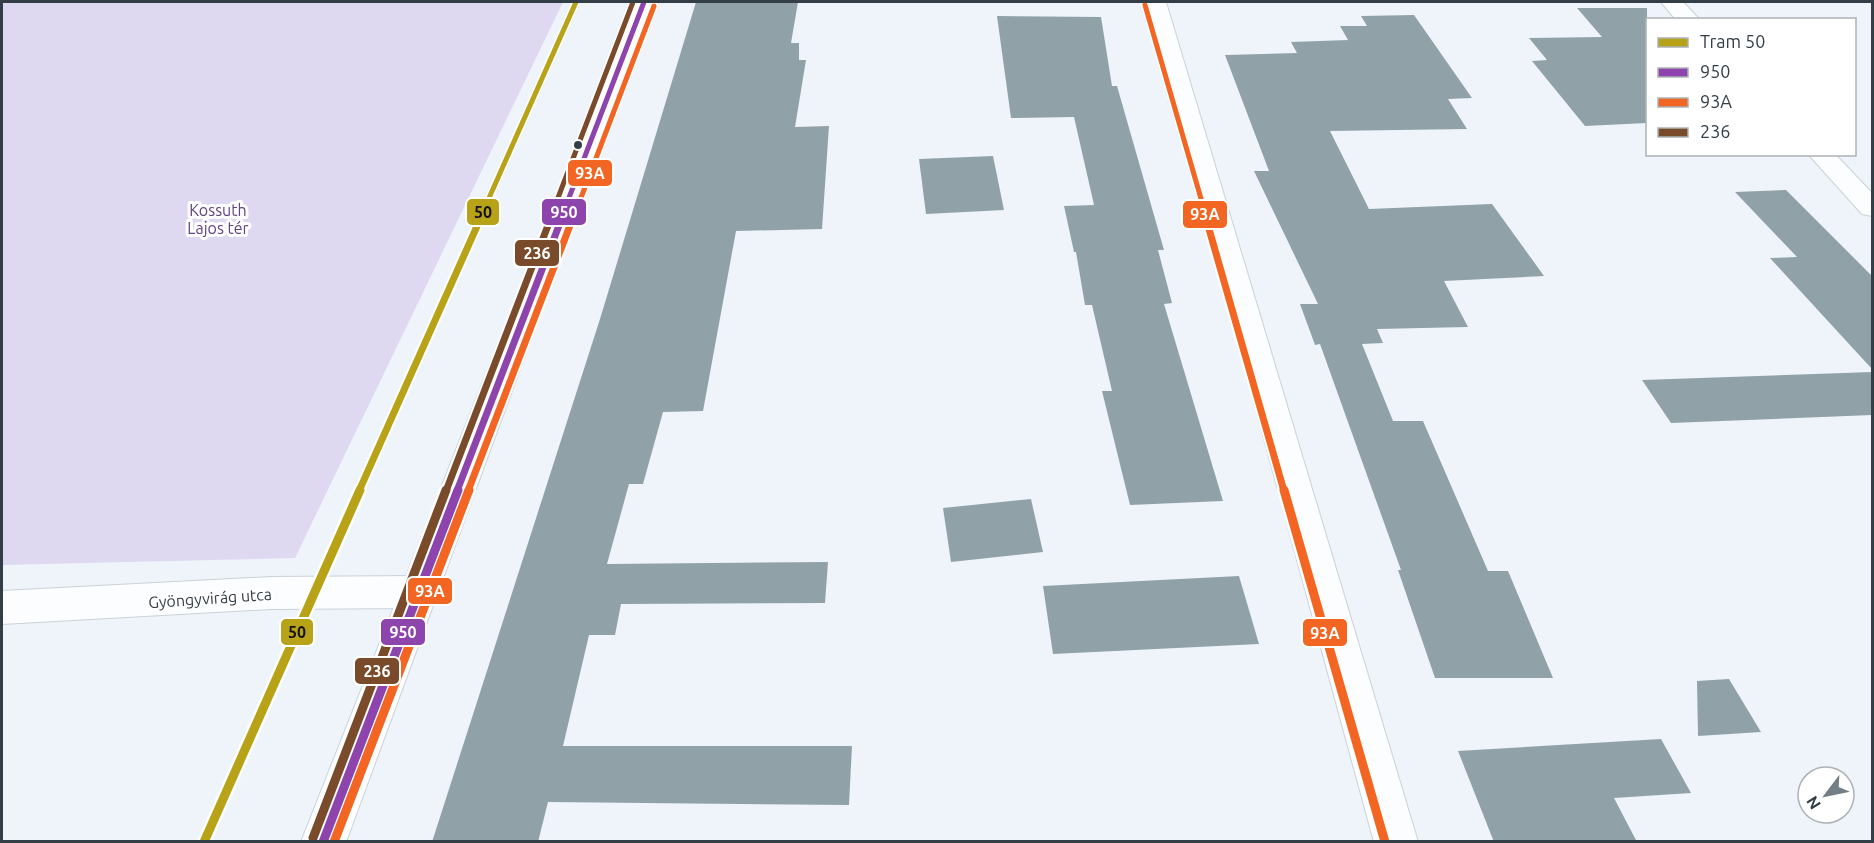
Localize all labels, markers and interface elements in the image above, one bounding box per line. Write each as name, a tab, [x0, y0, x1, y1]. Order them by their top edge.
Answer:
legend	[1646, 18, 1856, 156]
text: Tram 50	[1700, 31, 1765, 51]
text: 950	[1700, 61, 1730, 81]
text: 93A	[1700, 91, 1732, 111]
text: 236	[1700, 121, 1730, 141]
unlabelled marker	[572, 139, 584, 151]
line badge: 93A	[567, 159, 613, 187]
text: 93A	[575, 164, 605, 182]
line badge: 50	[466, 198, 500, 226]
line badge: 950	[541, 198, 587, 226]
line badge: 93A	[1182, 200, 1228, 229]
park label: Kossuth Lajos tér	[187, 201, 249, 237]
text: 50	[474, 203, 492, 221]
text: 950	[550, 203, 578, 221]
text: 93A	[1190, 205, 1220, 223]
line badge: 236	[514, 239, 560, 267]
text: 236	[523, 244, 551, 262]
line badge: 93A	[407, 577, 453, 605]
text: 93A	[415, 582, 445, 600]
street label: Gyöngyvirág utca	[148, 585, 272, 611]
line badge: 50	[280, 618, 314, 646]
line badge: 950	[380, 618, 426, 646]
line badge: 93A	[1302, 618, 1348, 647]
text: 50	[288, 623, 306, 641]
text: 950	[389, 623, 417, 641]
text: 93A	[1310, 624, 1340, 642]
line badge: 236	[354, 657, 400, 685]
text: 236	[363, 662, 391, 680]
north arrow	[1796, 765, 1856, 825]
text: N	[1802, 793, 1824, 813]

